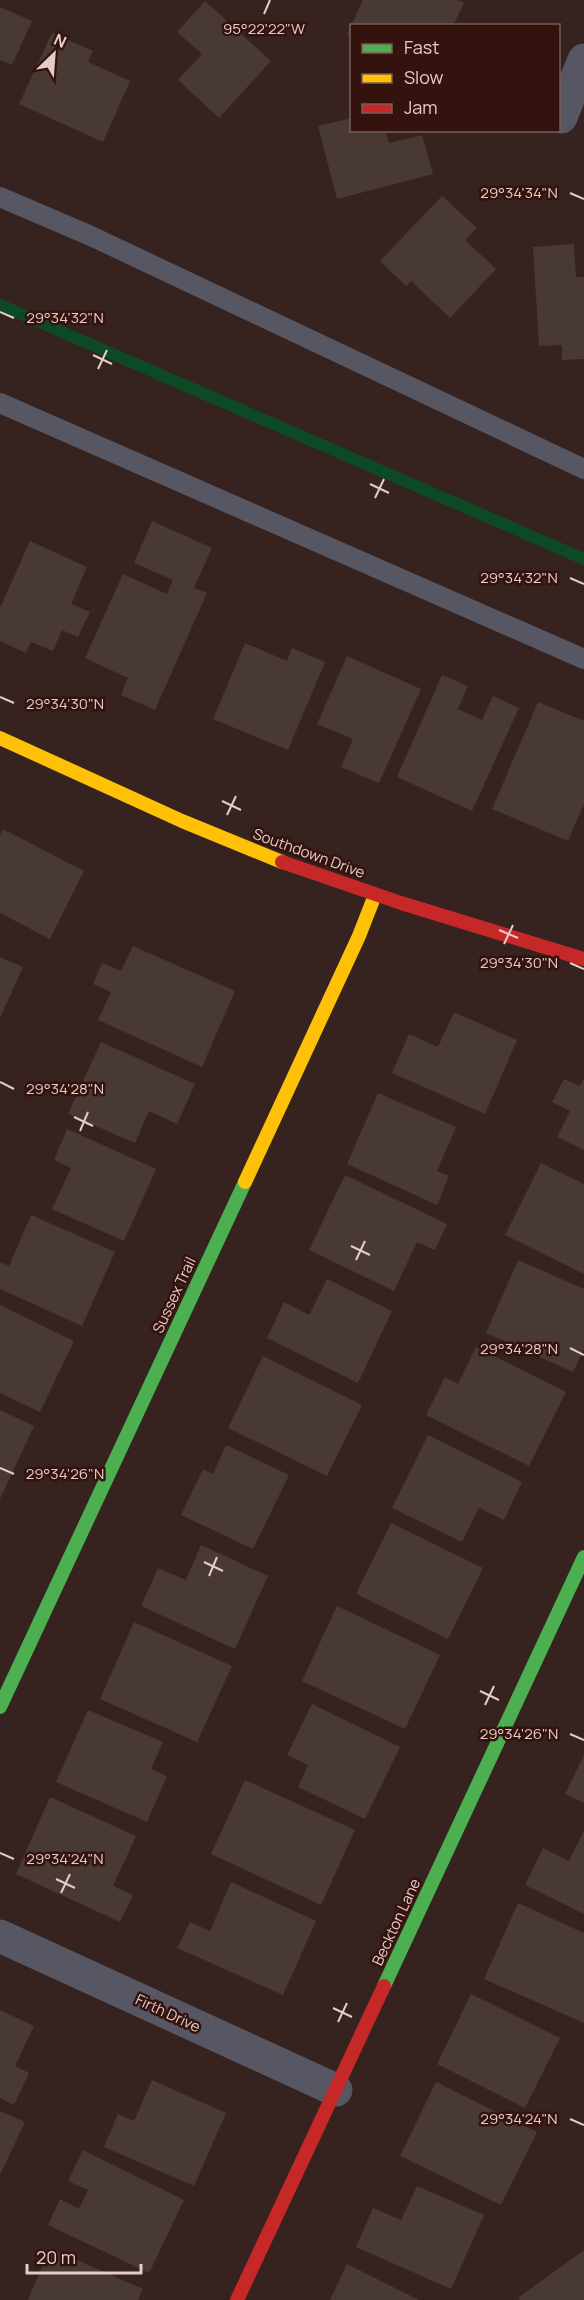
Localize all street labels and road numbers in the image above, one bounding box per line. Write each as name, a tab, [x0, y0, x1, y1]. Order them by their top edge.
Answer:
street label: Southdown Drive	[250, 823, 368, 883]
street label: Sussex Trail	[147, 1253, 201, 1337]
street label: Beckton Lane	[367, 1875, 425, 1969]
street label: Firth Drive	[132, 1989, 204, 2037]

